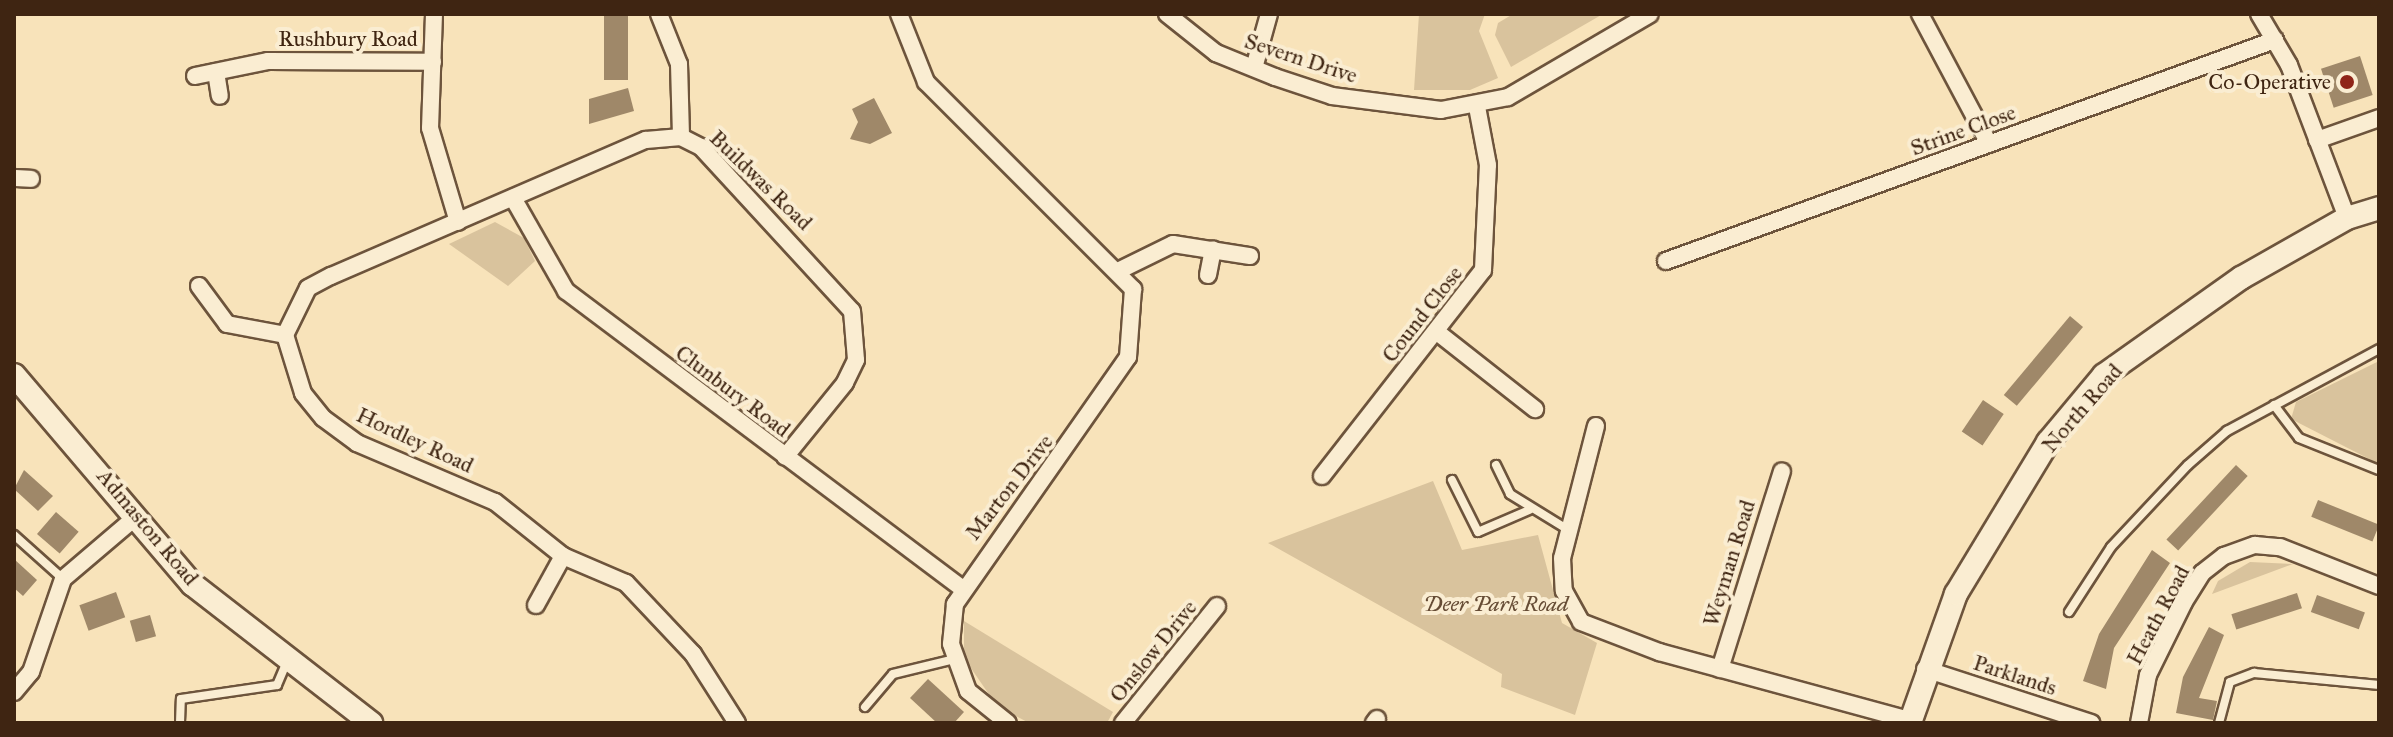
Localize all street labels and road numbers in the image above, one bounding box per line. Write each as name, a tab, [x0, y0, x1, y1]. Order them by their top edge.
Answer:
street label: Rushbury Road	[278, 26, 418, 52]
street label: Severn Drive	[1241, 27, 1361, 89]
street label: Strine Close	[1907, 99, 2019, 161]
street label: Buildwas Road	[704, 125, 818, 235]
street label: Cound Close	[1376, 261, 1468, 367]
street label: Clunbury Road	[670, 339, 796, 443]
street label: North Road	[2036, 358, 2128, 458]
street label: Hordley Road	[352, 401, 478, 479]
street label: Marton Drive	[960, 429, 1058, 545]
street label: Admaston Road	[92, 463, 204, 591]
street label: Weyman Road	[1697, 497, 1761, 629]
street label: Heath Road	[2121, 561, 2195, 669]
street label: Onslow Drive	[1104, 595, 1202, 707]
street label: Parklands	[1970, 649, 2060, 701]

